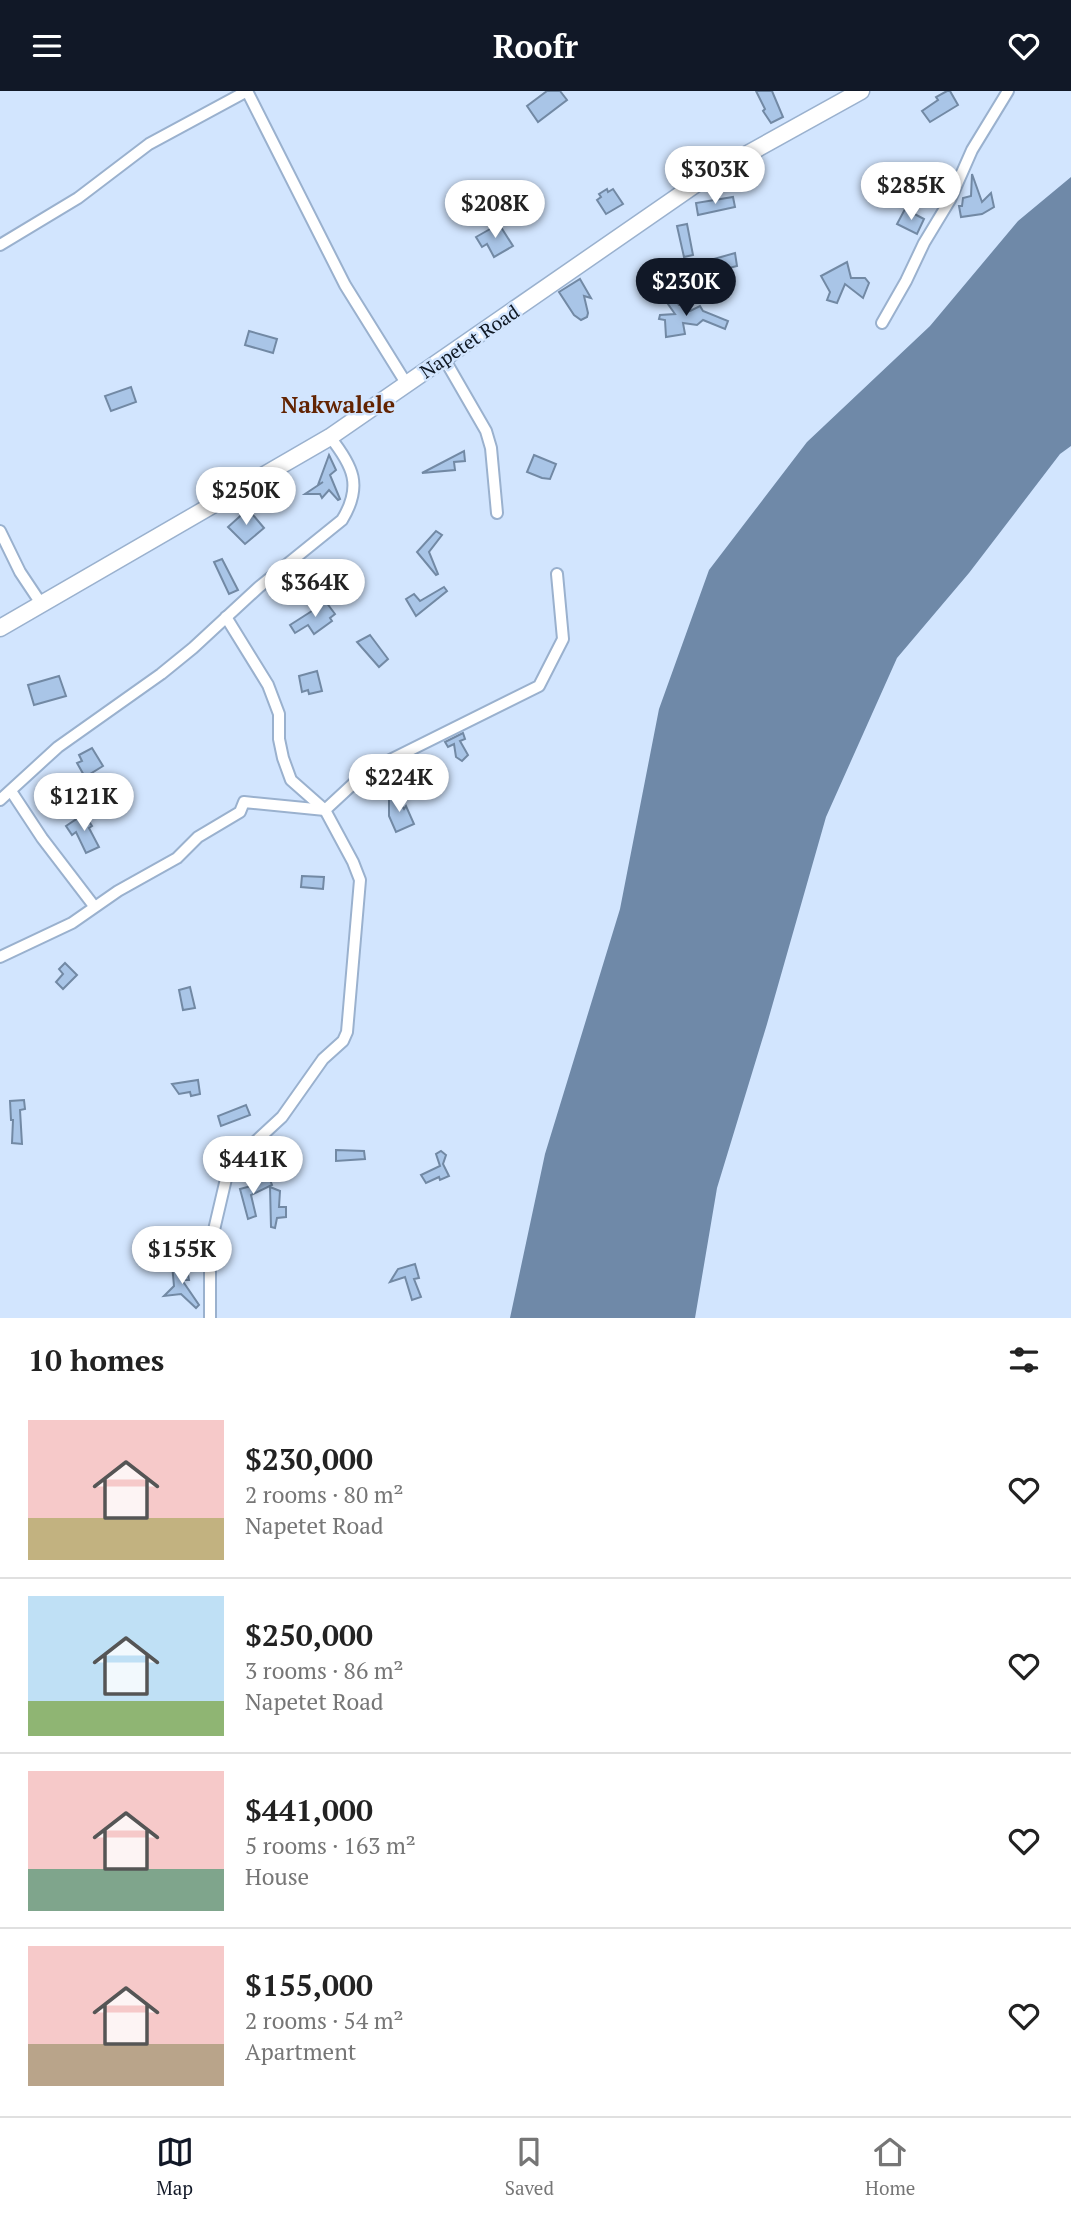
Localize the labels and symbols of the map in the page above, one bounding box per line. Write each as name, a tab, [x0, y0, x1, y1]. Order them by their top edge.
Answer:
pin: $303K	[666, 146, 764, 206]
pin: $285K	[862, 163, 960, 222]
pin: $208K	[446, 181, 544, 240]
pin: $230K	[637, 259, 735, 318]
street label: Napetet Road	[415, 298, 524, 383]
district label: Nakwalele	[281, 389, 395, 420]
pin: $250K	[197, 467, 295, 527]
pin: $364K	[266, 559, 364, 619]
pin: $224K	[350, 755, 448, 814]
pin: $121K	[35, 773, 133, 833]
pin: $441K	[204, 1137, 302, 1196]
pin: $155K	[133, 1227, 231, 1286]

